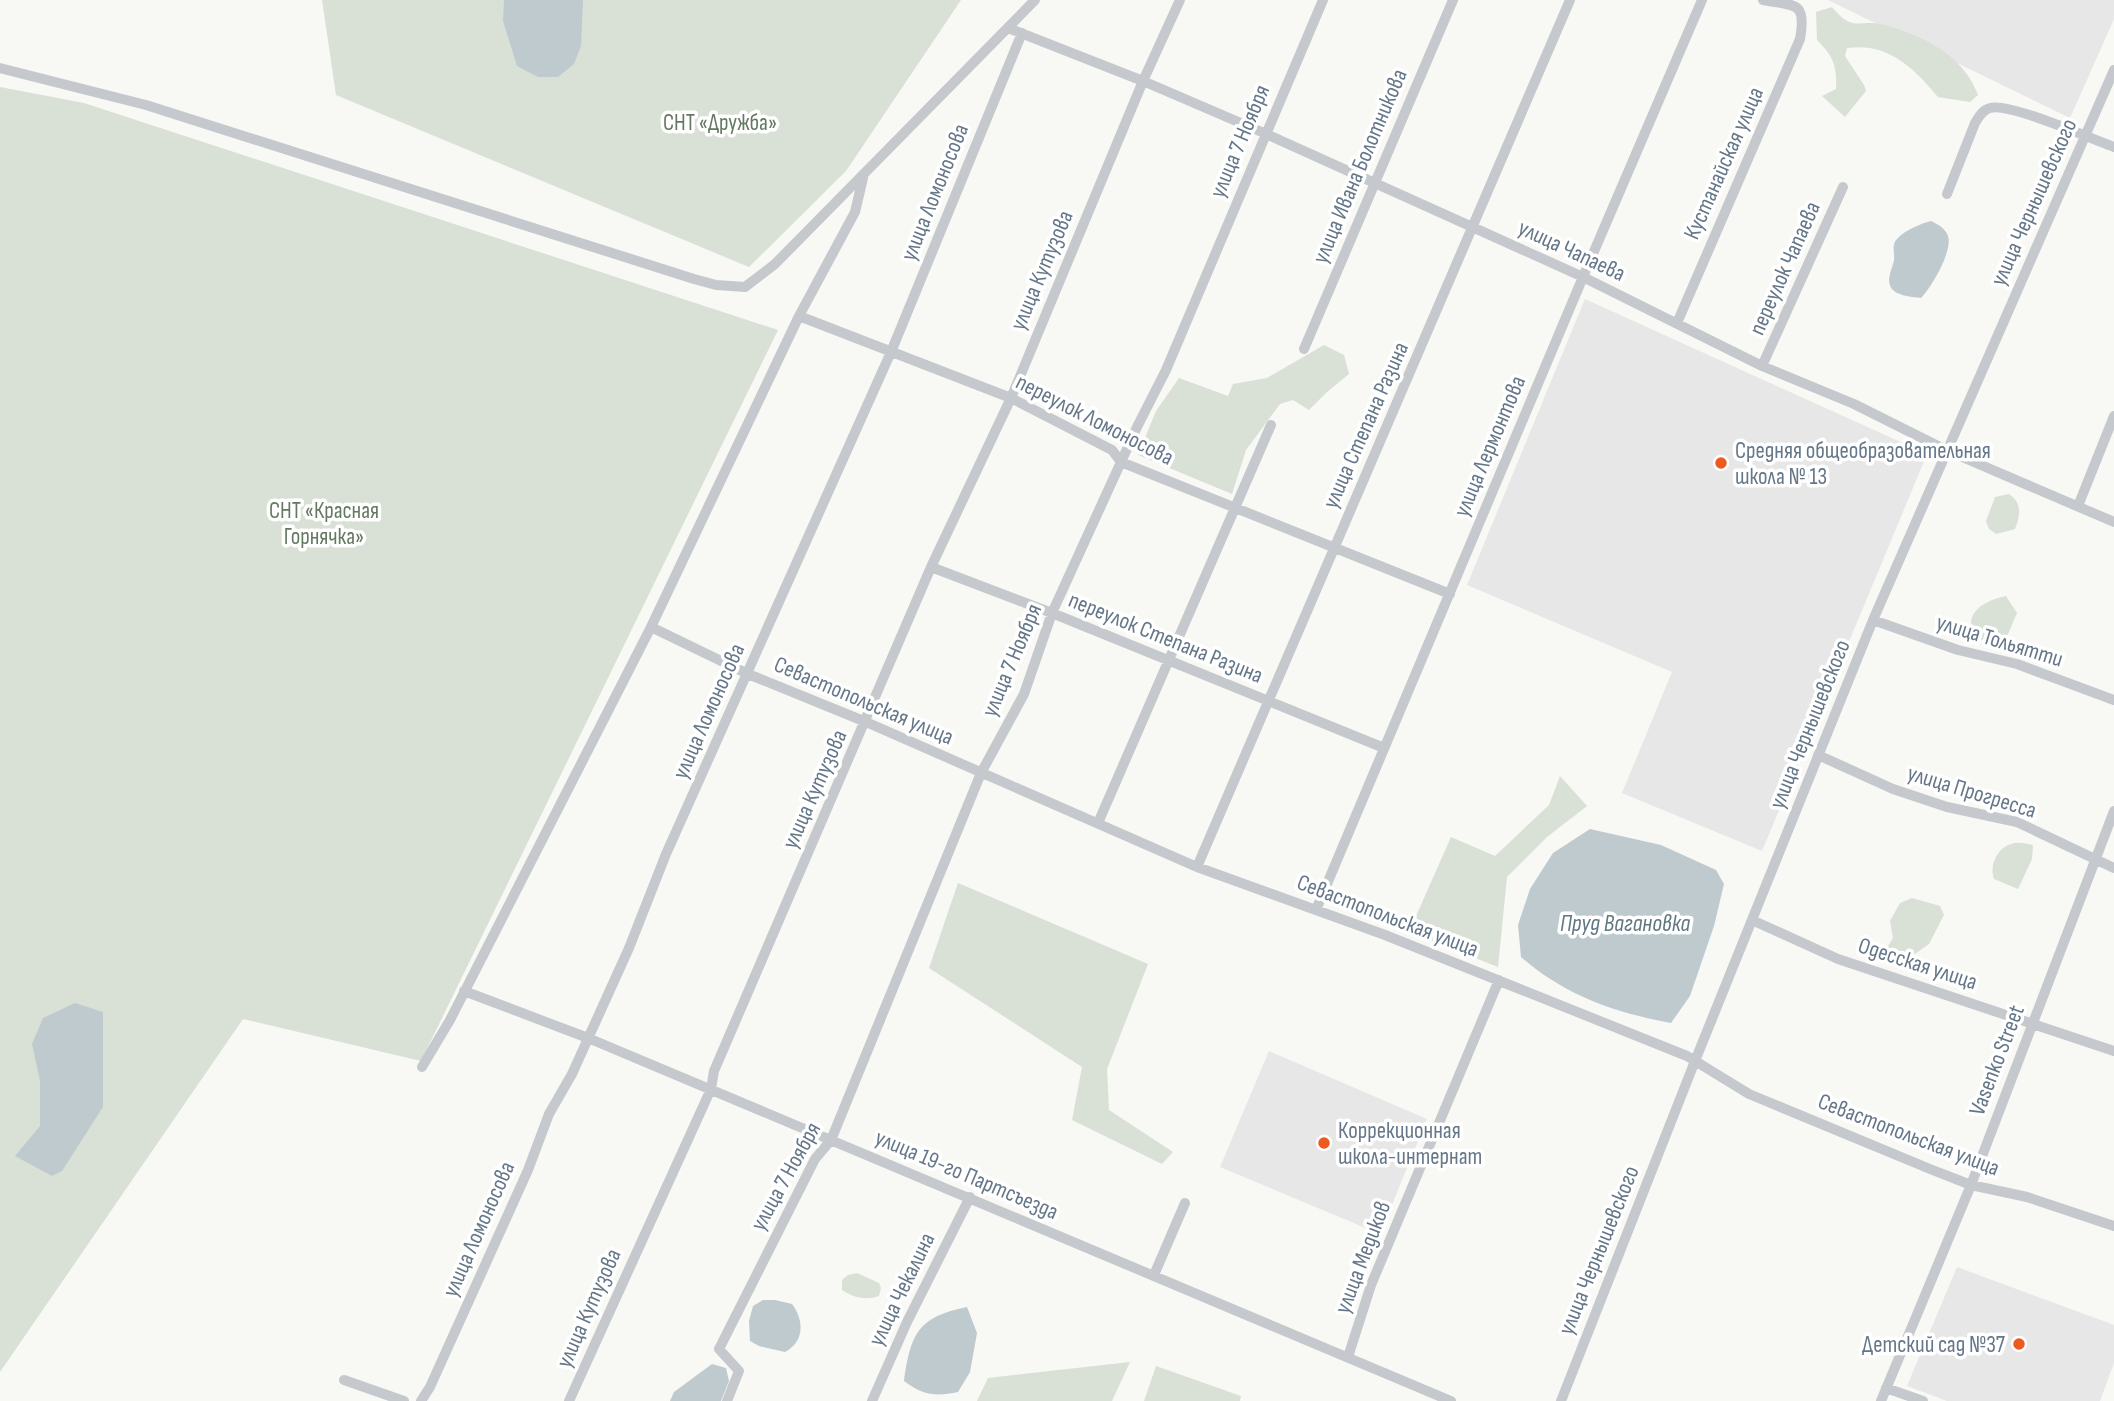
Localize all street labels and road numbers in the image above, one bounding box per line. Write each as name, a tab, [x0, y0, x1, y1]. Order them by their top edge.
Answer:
street label: улица Ивана Болотникова	[1306, 65, 1414, 268]
street label: улица 7 Ноября	[1204, 81, 1276, 202]
street label: Кустанайская улица	[1678, 83, 1770, 244]
street label: улица Чернышевского	[1985, 115, 2083, 290]
street label: улица Ломоносова	[895, 120, 975, 265]
street label: переулок Чапаева	[1743, 197, 1827, 339]
street label: улица Кутузова	[1004, 206, 1080, 334]
street label: улица Чапаева	[1514, 214, 1630, 288]
street label: улица Степана Разина	[1317, 338, 1415, 513]
street label: переулок Ломоносова	[1011, 368, 1178, 472]
street label: улица Лермонтова	[1448, 372, 1532, 521]
street label: переулок Степана Разина	[1064, 586, 1267, 690]
street label: улица 7 Ноября	[976, 600, 1048, 721]
street label: улица Тольятти	[1933, 608, 2066, 673]
street label: улица Чернышевского	[1763, 636, 1857, 813]
street label: улица Ломоносова	[667, 639, 751, 783]
street label: Севастопольская улица	[770, 650, 958, 751]
street label: улица Кутузова	[776, 726, 854, 853]
street label: улица Прогресса	[1904, 759, 2040, 825]
street label: Севастопольская улица	[1293, 868, 1482, 963]
street label: Одесская улица	[1855, 932, 1981, 996]
street label: Vasenko Street	[1963, 1001, 2031, 1120]
street label: Севастопольская улица	[1814, 1087, 2003, 1182]
street label: улица 7 Ноября	[745, 1117, 827, 1236]
street label: улица 19-го Партсъезда	[871, 1124, 1062, 1226]
street label: улица Ломоносова	[437, 1157, 521, 1301]
street label: улица Чернышевского	[1552, 1162, 1646, 1339]
street label: улица Медиков	[1329, 1197, 1397, 1318]
street label: улица Чекалина	[862, 1228, 941, 1351]
street label: улица Кутузова	[550, 1245, 628, 1372]

